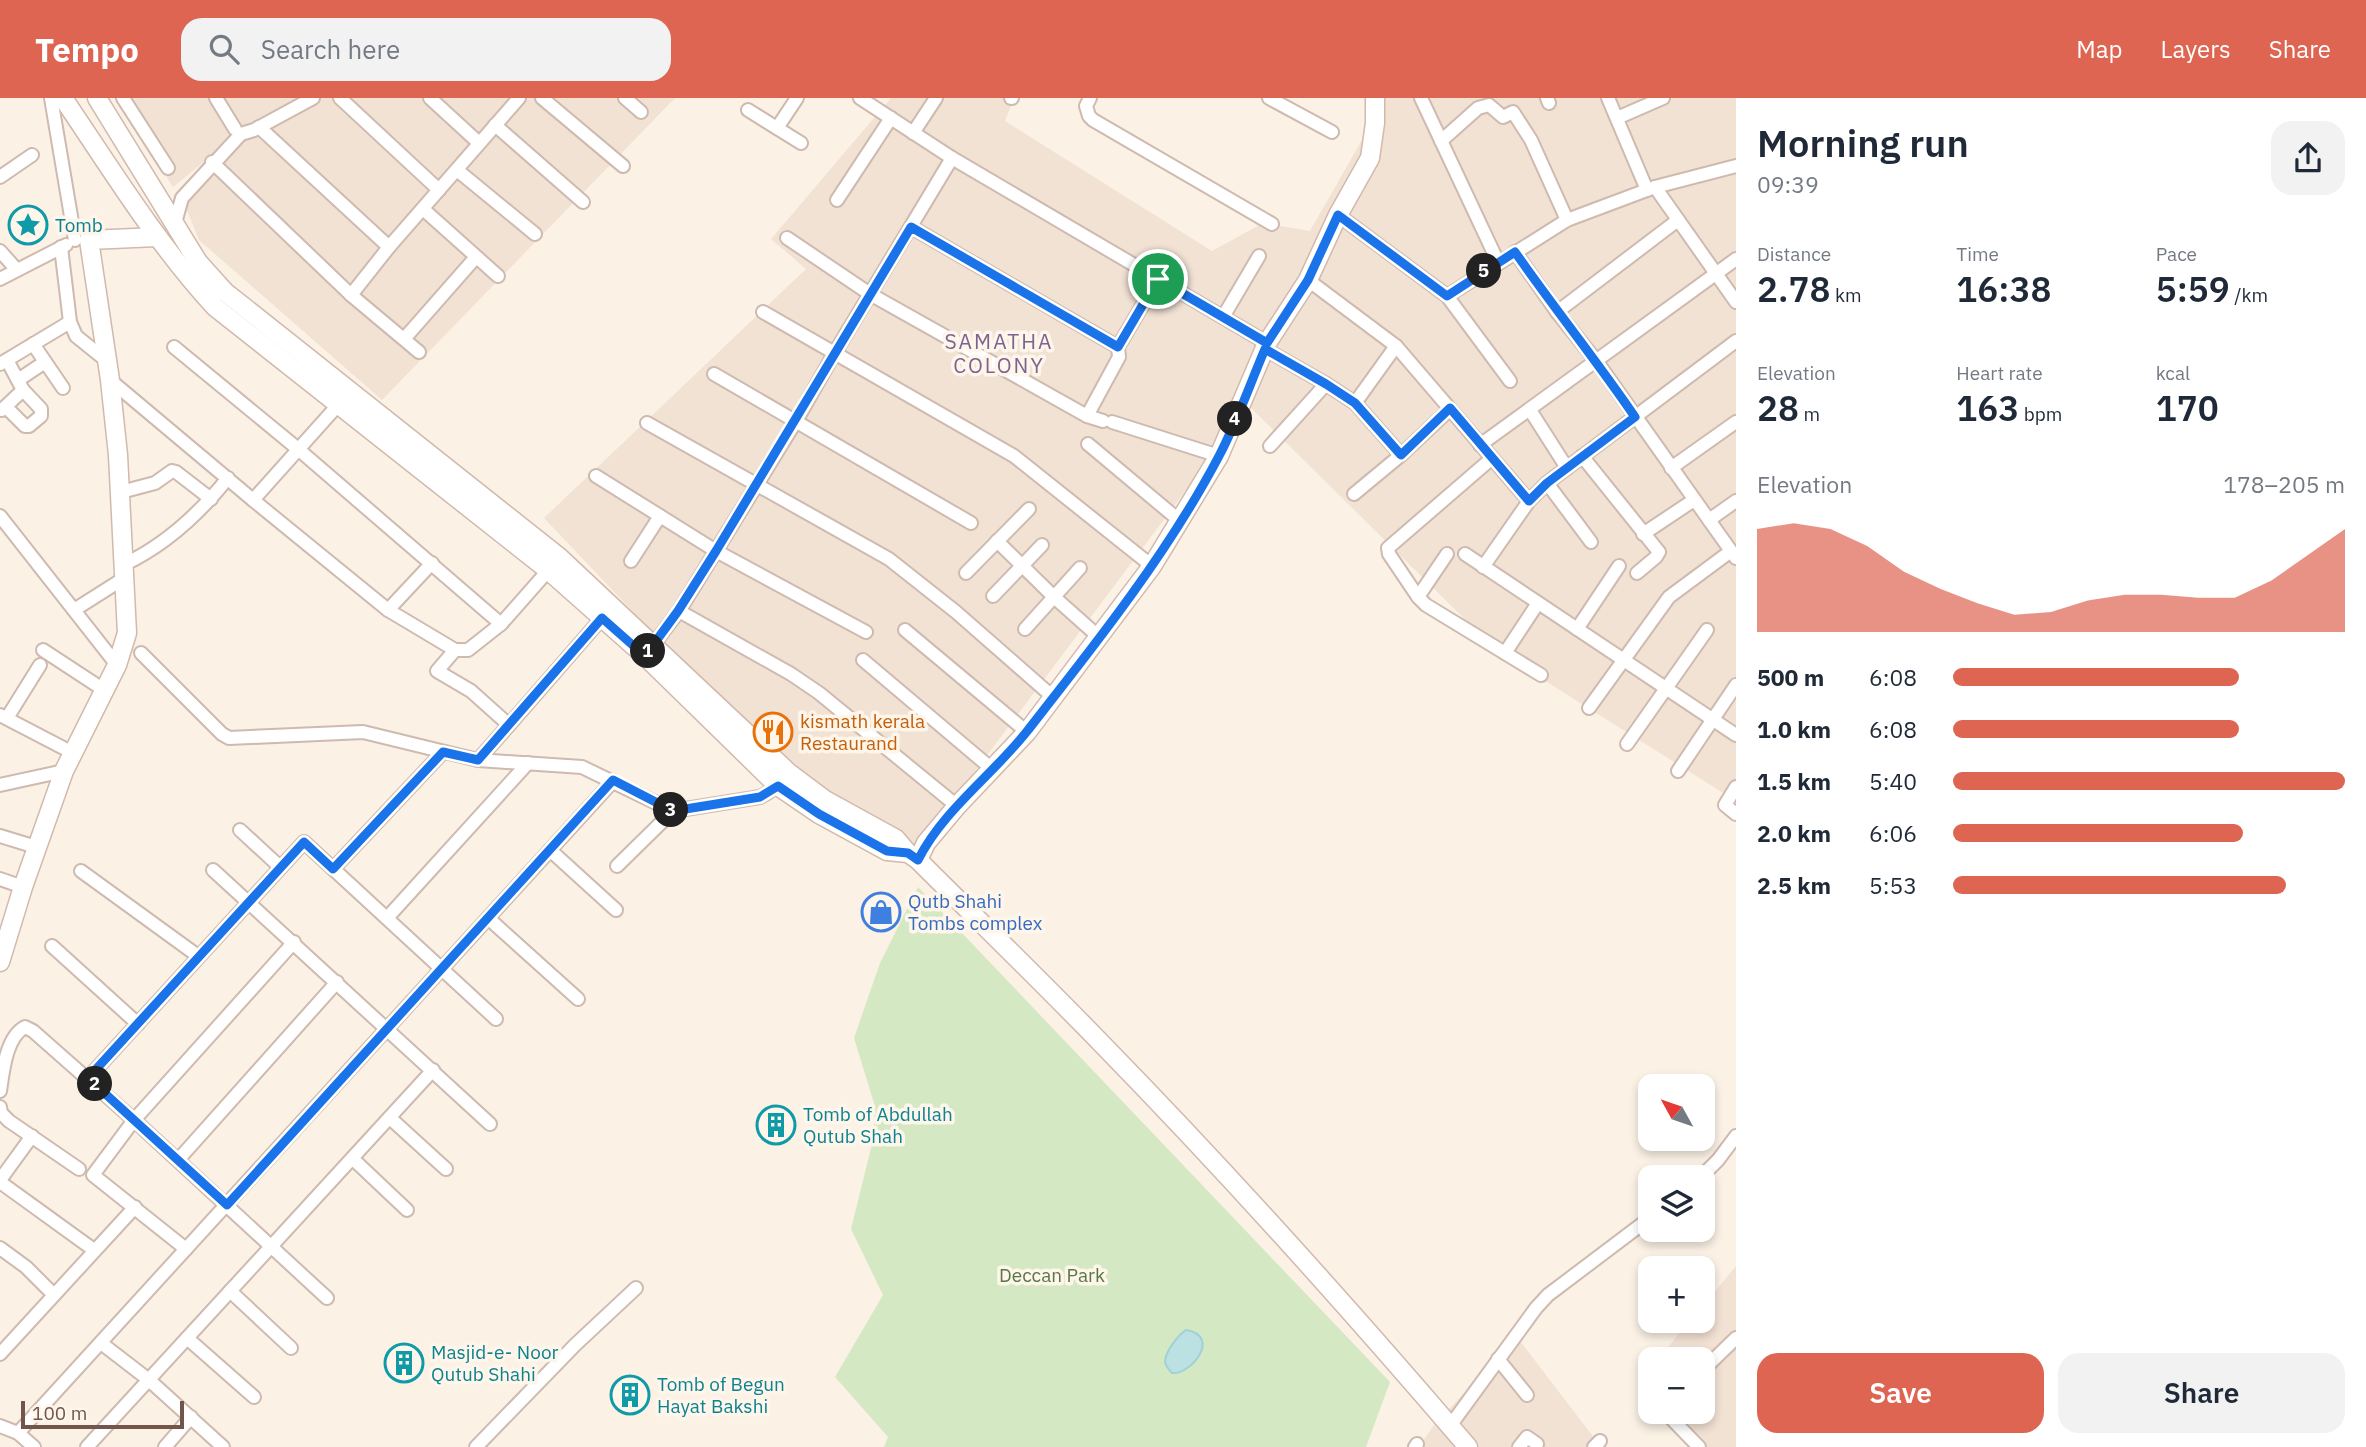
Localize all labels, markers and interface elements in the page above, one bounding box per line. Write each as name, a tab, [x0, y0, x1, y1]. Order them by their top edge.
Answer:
search box	[181, 18, 671, 81]
text: Tempo	[35, 28, 139, 71]
icon: search	[205, 30, 243, 68]
text: Search here	[261, 32, 400, 66]
text: Map	[2076, 33, 2123, 65]
text: Layers	[2161, 33, 2231, 65]
text: Share	[2269, 33, 2331, 65]
text: Morning run	[1757, 118, 1969, 167]
button: share	[2271, 121, 2345, 195]
text: 09:39	[1757, 169, 1819, 199]
place icon: Tomb	[7, 204, 49, 246]
place label: Tomb	[55, 213, 103, 237]
text: Distance	[1757, 242, 1831, 266]
text: Time	[1956, 242, 1999, 266]
text: Pace	[2156, 242, 2197, 266]
pin	[1128, 249, 1188, 309]
pin: 5	[1466, 254, 1502, 288]
text: 5	[1478, 258, 1489, 282]
icon: arrive	[1139, 260, 1177, 298]
text: 2.78	[1757, 266, 1830, 312]
text: 16:38	[1956, 266, 2052, 312]
text: 5:59	[2156, 266, 2230, 312]
text: km	[1830, 283, 1862, 307]
text: /km	[2230, 283, 2268, 307]
district label: SAMATHA COLONY	[944, 327, 1054, 379]
text: Elevation	[1757, 361, 1836, 385]
text: Heart rate	[1956, 361, 2043, 385]
text: kcal	[2156, 361, 2190, 385]
text: 28	[1757, 385, 1799, 431]
text: 163	[1956, 385, 2019, 431]
text: 170	[2156, 385, 2219, 431]
pin: 4	[1218, 402, 1252, 436]
text: m	[1799, 402, 1820, 426]
text: bpm	[2019, 402, 2062, 426]
text: 4	[1229, 406, 1240, 430]
text: Elevation	[1757, 469, 1852, 499]
text: 178–205 m	[2223, 469, 2345, 499]
pin: 1	[630, 634, 666, 668]
text: 1	[642, 638, 653, 662]
text: 500 m	[1757, 662, 1824, 692]
text: 6:08	[1869, 662, 1917, 692]
place label: kismath kerala Restaurand	[800, 709, 925, 755]
restaurant icon: kismath kerala Restaurand	[752, 711, 794, 753]
text: 1.0 km	[1757, 714, 1831, 744]
text: 6:08	[1869, 714, 1917, 744]
text: 1.5 km	[1757, 766, 1831, 796]
text: 5:40	[1869, 766, 1917, 796]
pin: 3	[654, 792, 688, 828]
text: 3	[665, 797, 676, 821]
text: 2.0 km	[1757, 818, 1831, 848]
text: 6:06	[1869, 818, 1917, 848]
text: 2.5 km	[1757, 870, 1831, 900]
text: 5:53	[1869, 870, 1917, 900]
place label: Qutb Shahi Tombs complex	[908, 889, 1043, 935]
shop icon: Qutb Shahi Tombs complex	[860, 891, 902, 933]
pin: 2	[78, 1066, 112, 1102]
text: 2	[89, 1071, 100, 1095]
north arrow	[1638, 1074, 1715, 1152]
map controls	[1638, 1074, 1715, 1424]
place label: Tomb of Abdullah Qutub Shah	[803, 1102, 953, 1148]
building icon: Tomb of Abdullah Qutub Shah	[755, 1104, 797, 1146]
button: layers	[1638, 1165, 1715, 1242]
button: +	[1638, 1256, 1715, 1333]
park label: Deccan Park	[999, 1263, 1105, 1287]
place label: Masjid-e- Noor Qutub Shahi	[431, 1340, 559, 1386]
building icon: Masjid-e- Noor Qutub Shahi	[383, 1342, 425, 1384]
button: −	[1638, 1347, 1715, 1424]
button: Save	[1757, 1353, 2044, 1433]
button: Share	[2058, 1353, 2345, 1433]
place label: Tomb of Begun Hayat Bakshi	[657, 1372, 785, 1418]
building icon: Tomb of Begun Hayat Bakshi	[609, 1374, 651, 1416]
scale bar	[21, 1398, 184, 1430]
text: 100 m	[32, 1401, 87, 1425]

